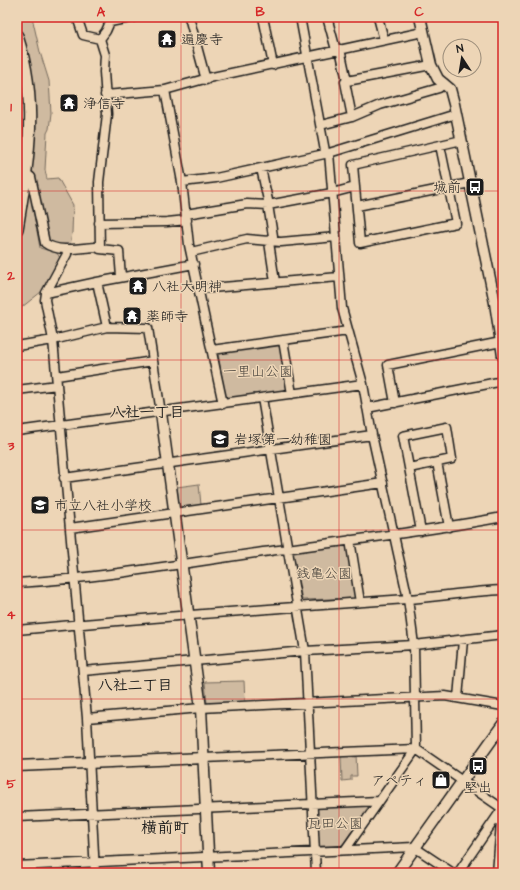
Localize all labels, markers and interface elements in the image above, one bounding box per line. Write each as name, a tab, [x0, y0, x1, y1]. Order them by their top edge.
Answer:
text: A	[97, 3, 106, 21]
text: B	[255, 3, 265, 21]
text: C	[414, 3, 424, 21]
temple icon: 遍慶寺	[156, 28, 178, 50]
place label: 遍慶寺	[181, 30, 223, 50]
north arrow	[442, 38, 482, 78]
text: N	[455, 41, 465, 57]
temple icon: 浄信寺	[58, 92, 80, 114]
place label: 浄信寺	[83, 94, 125, 114]
text: 1	[10, 98, 12, 116]
bus stop icon: 城前	[464, 176, 486, 198]
place label: 城前	[433, 178, 461, 198]
text: 2	[6, 267, 15, 285]
temple icon: 八社大明神	[127, 275, 149, 297]
place label: 八社大明神	[152, 277, 222, 297]
temple icon: 薬師寺	[121, 305, 143, 327]
place label: 薬師寺	[146, 307, 188, 327]
park label: 一里山公園	[223, 362, 293, 382]
district label: 八社一丁目	[109, 402, 185, 423]
school or university icon: 岩塚第一幼稚園	[209, 428, 231, 450]
place label: 岩塚第一幼稚園	[234, 430, 332, 450]
text: 3	[7, 437, 15, 455]
school or university icon: 市立八社小学校	[29, 494, 51, 516]
place label: 市立八社小学校	[54, 496, 152, 516]
park label: 銭亀公園	[296, 564, 352, 584]
text: 4	[7, 606, 16, 624]
district label: 八社二丁目	[97, 675, 173, 696]
bus stop icon: 堅出	[467, 755, 489, 777]
shop icon: アペティ	[430, 769, 452, 791]
place label: アペティ	[371, 771, 427, 791]
text: 5	[6, 775, 16, 793]
place label: 堅出	[464, 778, 492, 798]
park label: 瓦田公園	[307, 814, 363, 834]
district label: 横前町	[141, 817, 189, 839]

